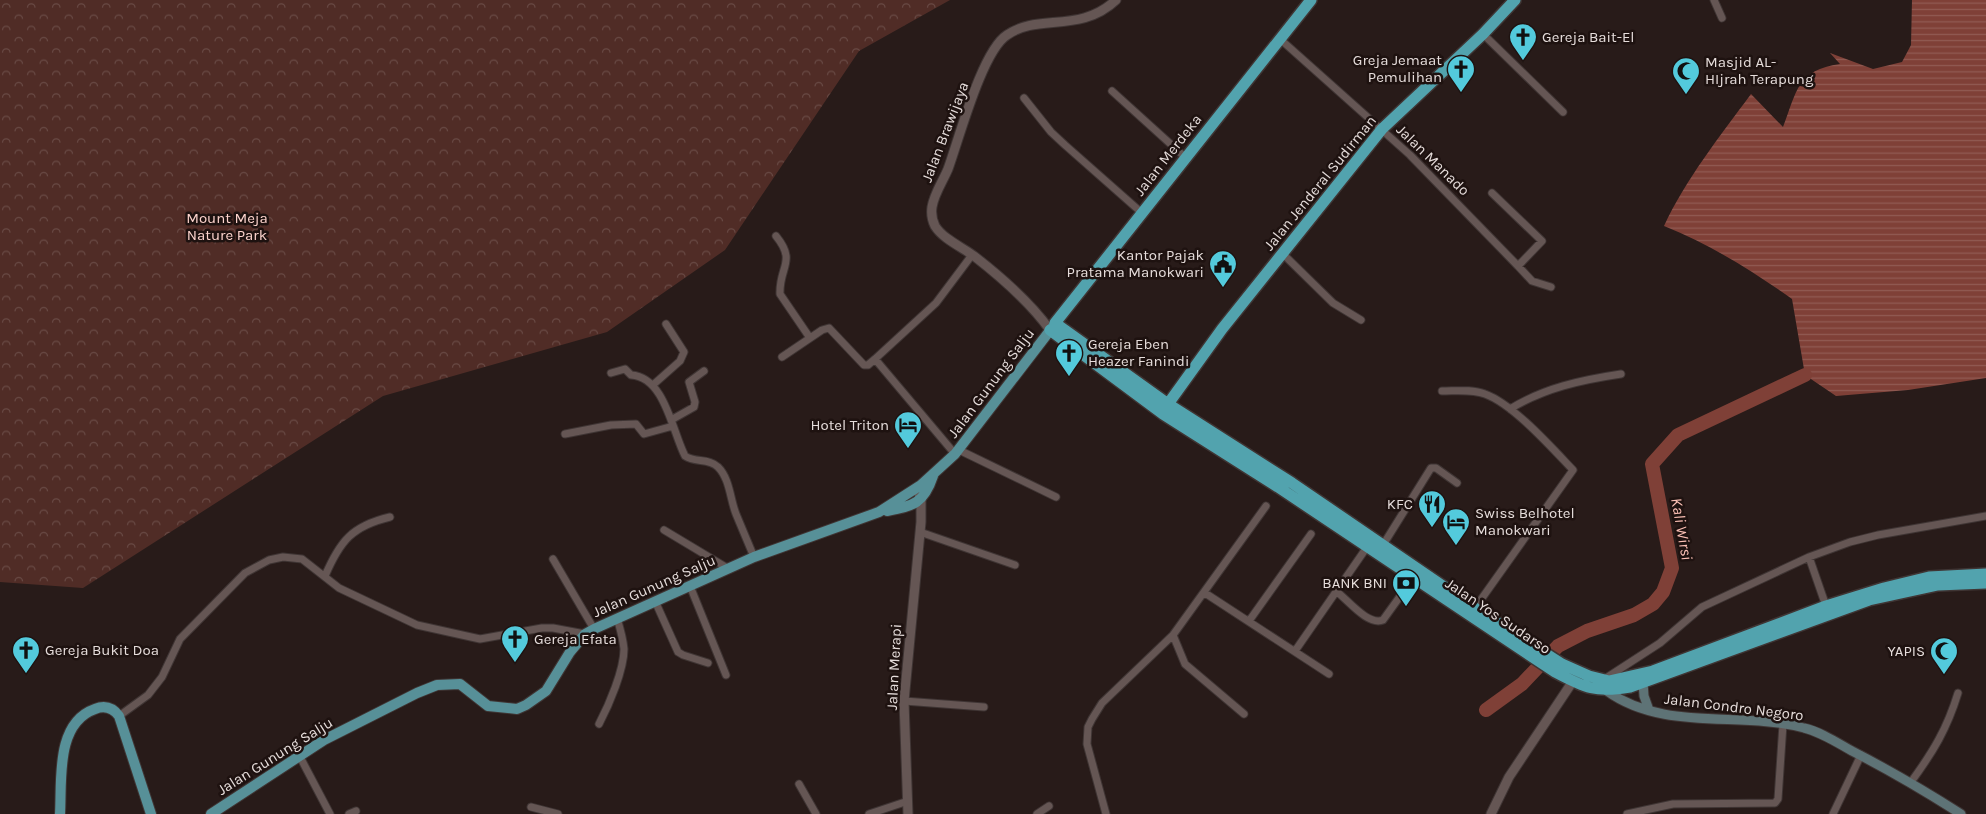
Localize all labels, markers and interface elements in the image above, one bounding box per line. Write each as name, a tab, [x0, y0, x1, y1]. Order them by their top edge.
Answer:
church icon: Gereja Bait-El	[1508, 22, 1538, 61]
place label: Gereja Bait-El	[1542, 28, 1635, 46]
place label: Greja Jemaat Pemulihan	[1353, 51, 1442, 86]
place label: Masjid AL- HIjrah Terapung	[1705, 53, 1814, 88]
church icon: Greja Jemaat Pemulihan	[1446, 54, 1476, 93]
mosque icon: Masjid AL- HIjrah Terapung	[1671, 56, 1701, 95]
street label: Jalan Brawijaya	[918, 79, 972, 185]
street label: Jalan Merdeka	[1131, 111, 1205, 199]
street label: Jalan Jenderal Sudirman	[1260, 112, 1380, 254]
street label: Jalan Manado	[1393, 121, 1473, 199]
park label: Mount Meja Nature Park	[186, 209, 268, 244]
place label: Kantor Pajak Pratama Manokwari	[1067, 246, 1204, 281]
public building icon: Kantor Pajak Pratama Manokwari	[1208, 249, 1238, 288]
street label: Jalan Gunung Salju	[944, 325, 1038, 441]
place label: Gereja Eben Heazer Fanindi	[1088, 335, 1189, 370]
church icon: Gereja Eben Heazer Fanindi	[1054, 338, 1084, 377]
hotel icon: Hotel Triton	[893, 410, 923, 449]
place label: Hotel Triton	[810, 416, 889, 434]
restaurant icon: KFC	[1417, 489, 1447, 528]
place label: KFC	[1387, 495, 1413, 513]
water label: Kali Wirsi	[1667, 496, 1697, 562]
place label: Swiss Belhotel Manokwari	[1475, 504, 1575, 539]
hotel icon: Swiss Belhotel Manokwari	[1441, 507, 1471, 546]
street label: Jalan Gunung Salju	[590, 551, 718, 621]
bank icon: BANK BNI	[1391, 568, 1421, 607]
place label: BANK BNI	[1322, 574, 1387, 592]
street label: Jalan Yos Sudarso	[1442, 574, 1554, 658]
street label: Jalan Merapi	[883, 623, 905, 711]
church icon: Gereja Efata	[500, 624, 530, 663]
place label: Gereja Efata	[534, 630, 617, 648]
church icon: Gereja Bukit Doa	[11, 635, 41, 674]
mosque icon: YAPIS	[1929, 636, 1959, 675]
place label: Gereja Bukit Doa	[45, 641, 159, 659]
place label: YAPIS	[1888, 642, 1925, 660]
street label: Jalan Condro Negoro	[1663, 690, 1805, 724]
street label: Jalan Gunung Salju	[214, 713, 336, 799]

